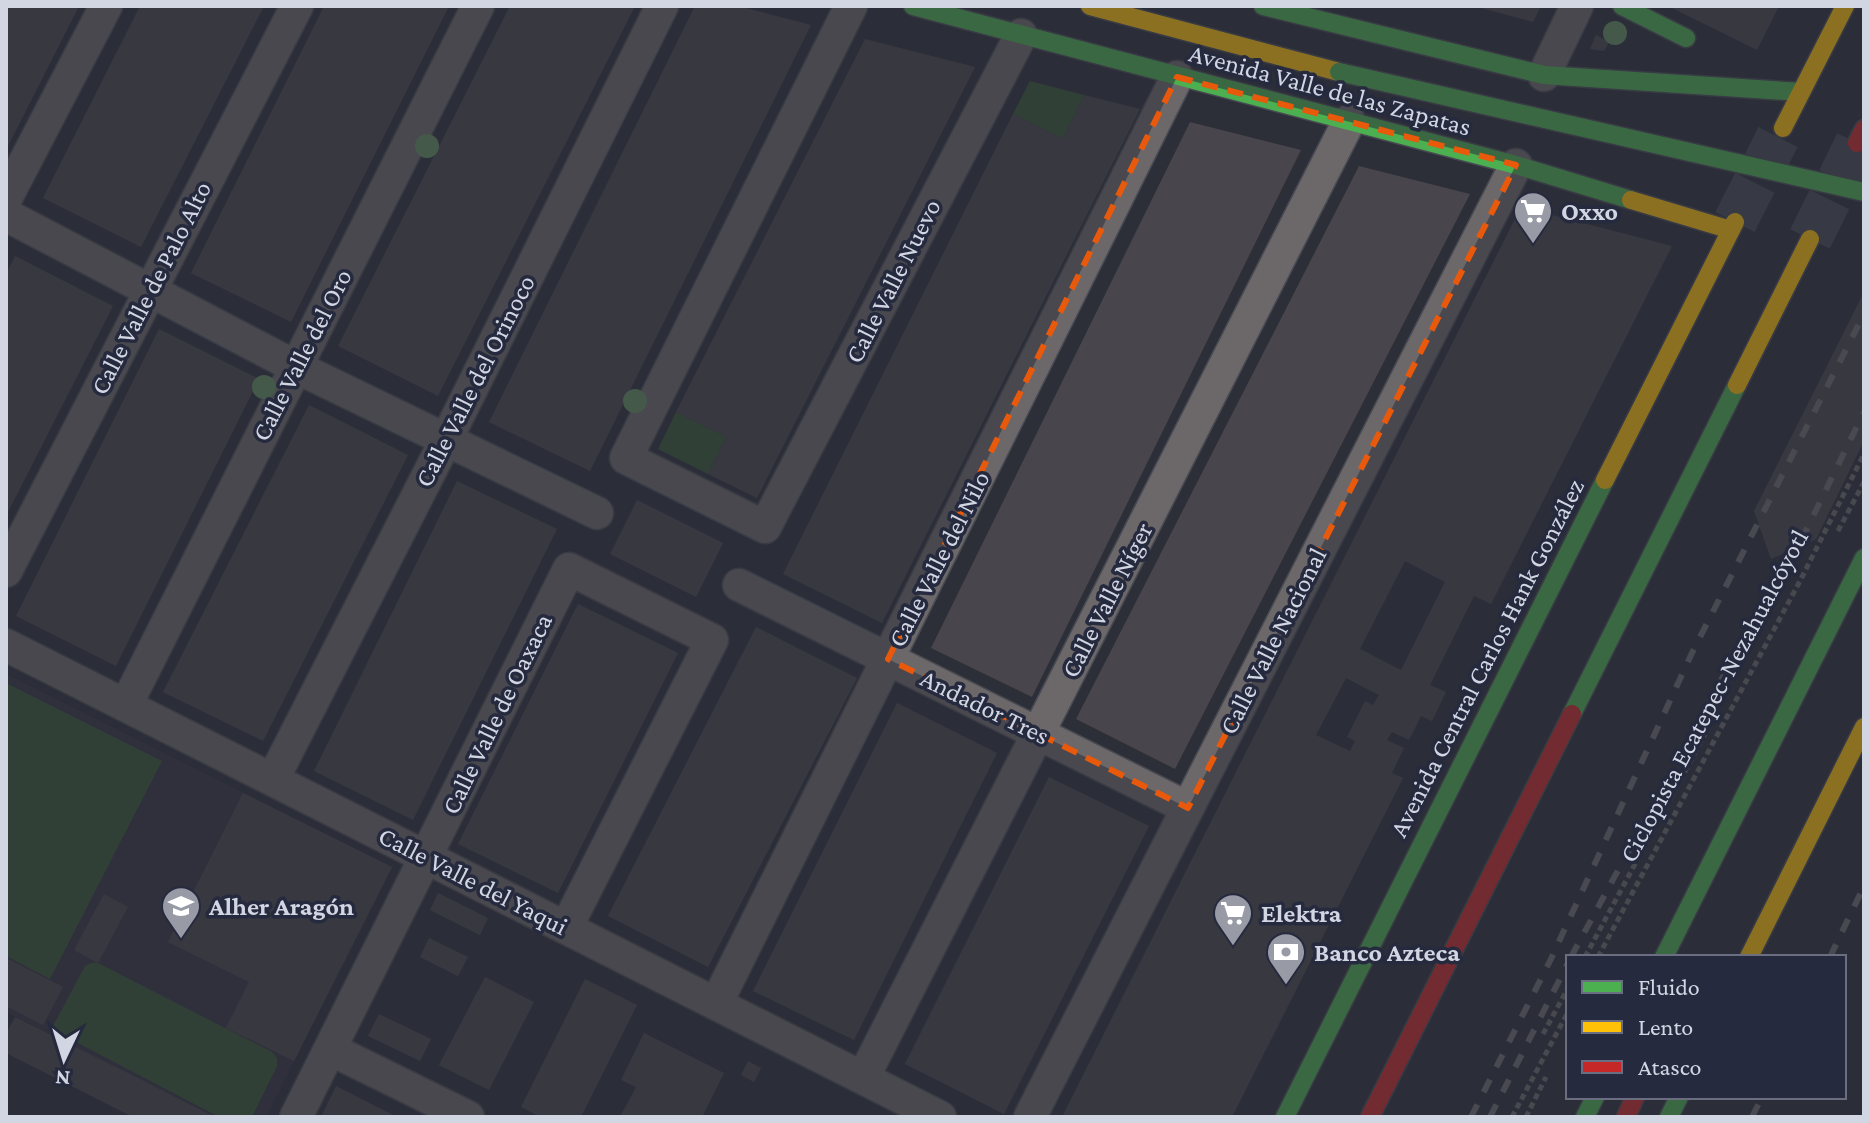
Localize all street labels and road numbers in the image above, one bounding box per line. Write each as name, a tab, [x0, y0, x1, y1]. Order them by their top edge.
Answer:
street label: Avenida Valle de las Zapatas	[1186, 38, 1474, 142]
street label: Calle Valle de Palo Alto	[85, 177, 217, 399]
street label: Calle Valle Nuevo	[839, 194, 947, 368]
street label: Calle Valle del Oro	[246, 264, 358, 446]
street label: Calle Valle del Orinoco	[409, 270, 541, 492]
street label: Calle Valle del Nilo	[882, 466, 996, 652]
street label: Avenida Central Carlos Hank González	[1384, 474, 1590, 842]
street label: Calle Valle Níger	[1056, 518, 1158, 682]
street label: Ciclopista Ecatepec-Nezahualcóyotl	[1614, 525, 1814, 867]
street label: Calle Valle Nacional	[1214, 543, 1333, 739]
street label: Calle Valle de Oaxaca	[436, 609, 558, 819]
street label: Andador Tres	[916, 663, 1054, 751]
street label: Calle Valle del Yaqui	[374, 821, 572, 941]

